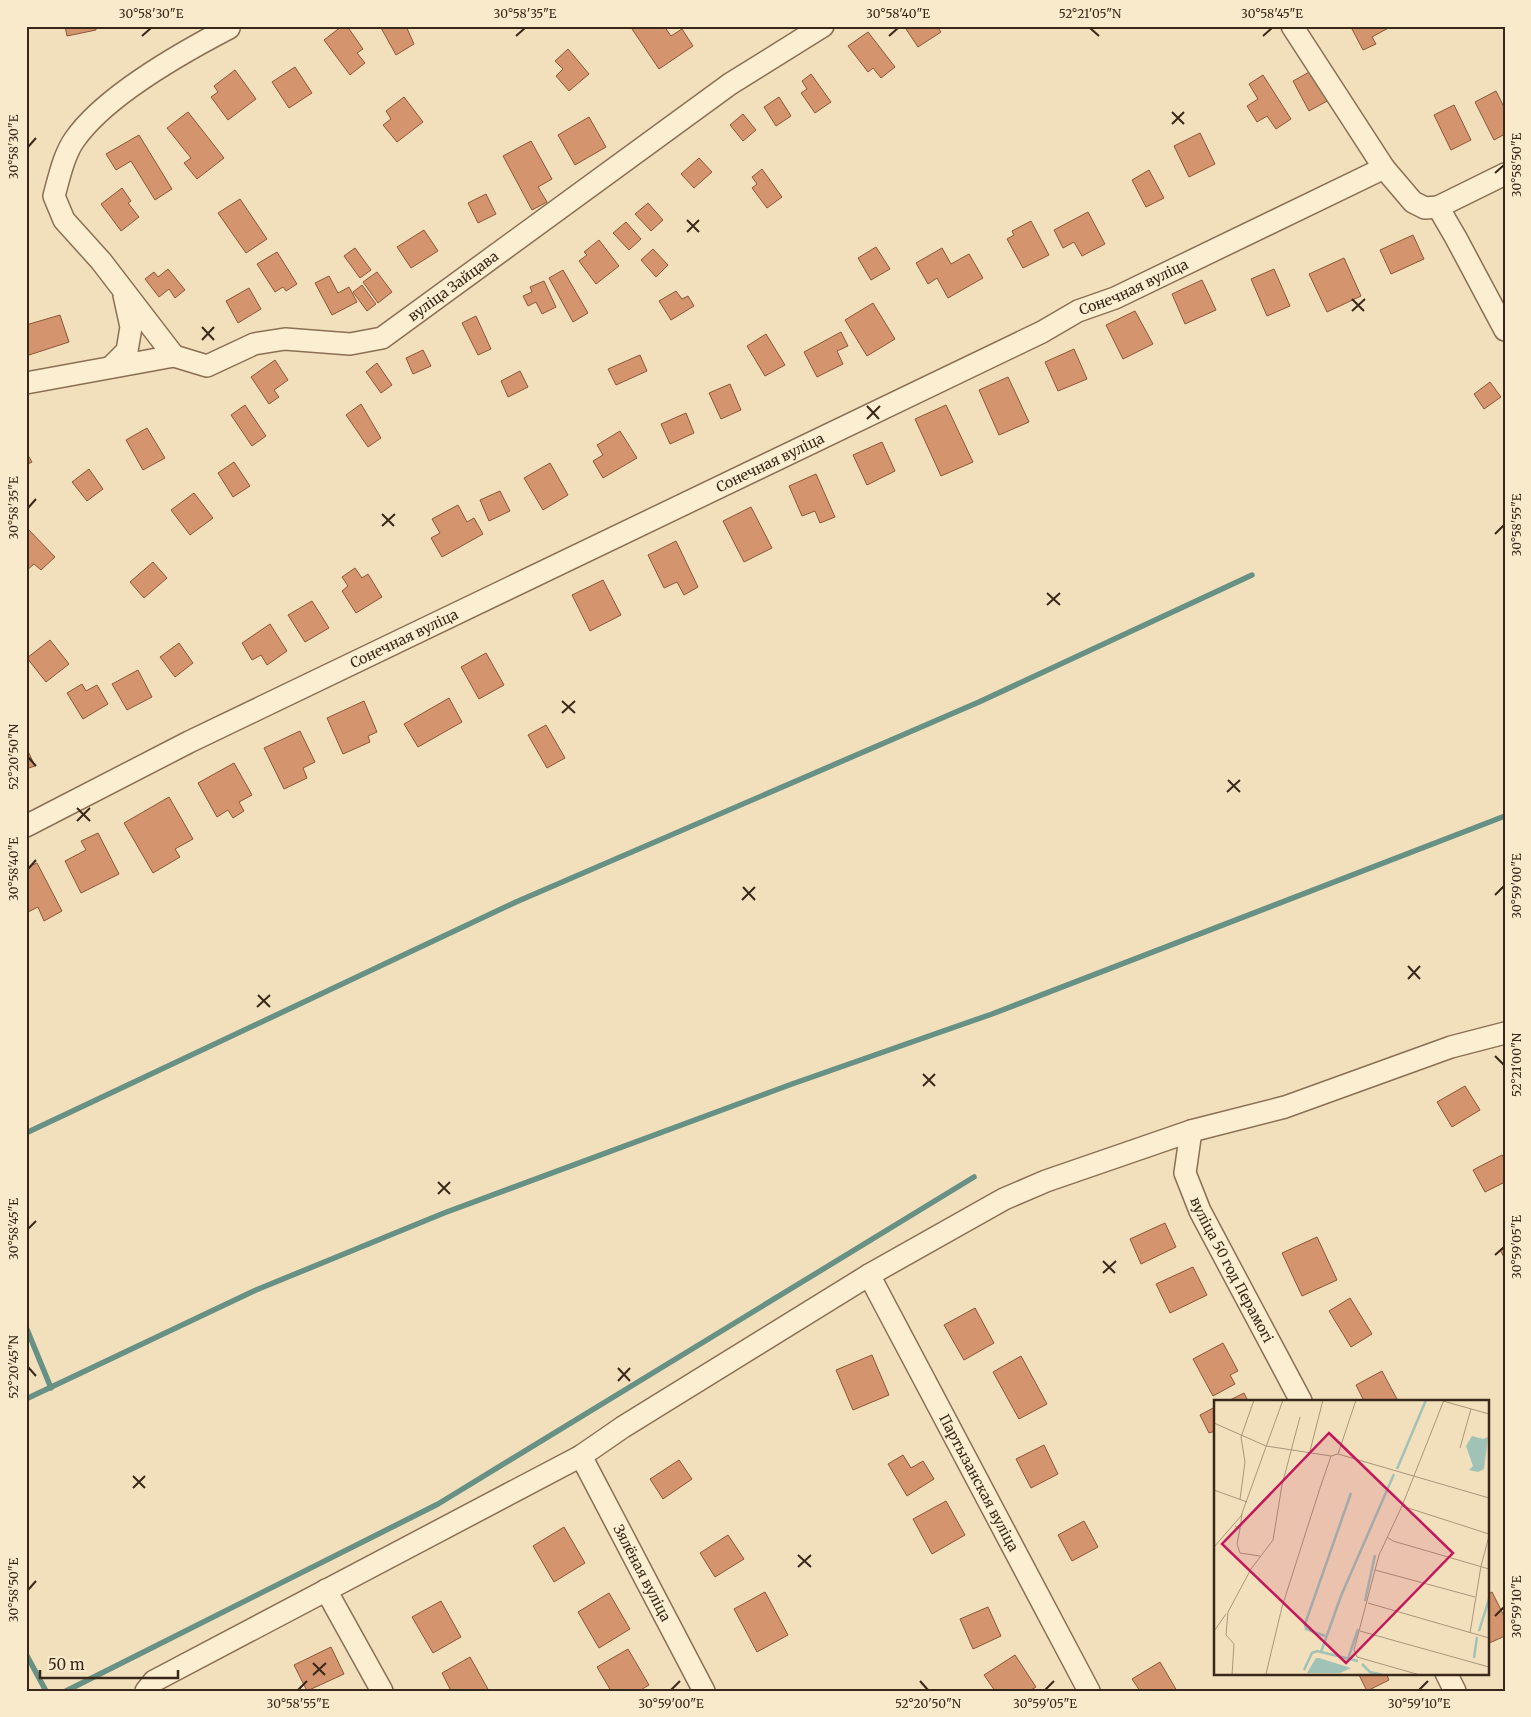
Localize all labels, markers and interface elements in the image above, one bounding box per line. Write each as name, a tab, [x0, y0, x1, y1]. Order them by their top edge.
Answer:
text: 30°58'30"E	[119, 6, 184, 21]
text: 30°58'35"E	[494, 6, 557, 21]
text: 30°58'40"E	[866, 6, 930, 21]
text: 52°21'05"N	[1059, 6, 1122, 21]
text: 30°58'45"E	[1241, 6, 1303, 21]
text: 30°58'30"E	[6, 114, 21, 179]
text: 30°58'50"E	[1509, 132, 1524, 197]
street label: вуліца Зайцава	[404, 247, 502, 325]
street label: Сонечная вуліца	[1077, 255, 1191, 319]
street label: Сонечная вуліца	[713, 429, 827, 496]
text: 30°58'35"E	[6, 476, 21, 539]
text: 30°58'55"E	[1509, 493, 1524, 556]
street label: Сонечная вуліца	[347, 605, 461, 672]
text: 52°20'50"N	[6, 723, 21, 790]
text: 30°58'40"E	[6, 837, 21, 901]
text: 30°59'00"E	[1509, 853, 1524, 919]
text: 52°21'00"N	[1509, 1032, 1524, 1097]
street label: вуліца 50 год Перамогі	[1186, 1194, 1277, 1346]
text: 30°58'45"E	[6, 1198, 21, 1260]
text: 30°59'05"E	[1509, 1215, 1524, 1279]
text: 52°20'45"N	[6, 1334, 21, 1399]
inset map	[1214, 1400, 1488, 1674]
street label: Партызанская вуліца	[935, 1411, 1023, 1555]
street label: Зялёная вуліца	[609, 1521, 675, 1625]
text: 30°58'50"E	[6, 1557, 21, 1622]
text: 30°59'10"E	[1509, 1575, 1524, 1638]
scale bar	[40, 1647, 178, 1679]
text: 50 m	[48, 1655, 85, 1674]
text: 30°58'55"E	[267, 1696, 330, 1711]
text: 30°59'00"E	[638, 1696, 704, 1711]
text: 52°20'50"N	[895, 1696, 962, 1711]
text: 30°59'05"E	[1013, 1696, 1077, 1711]
text: 30°59'10"E	[1388, 1696, 1451, 1711]

